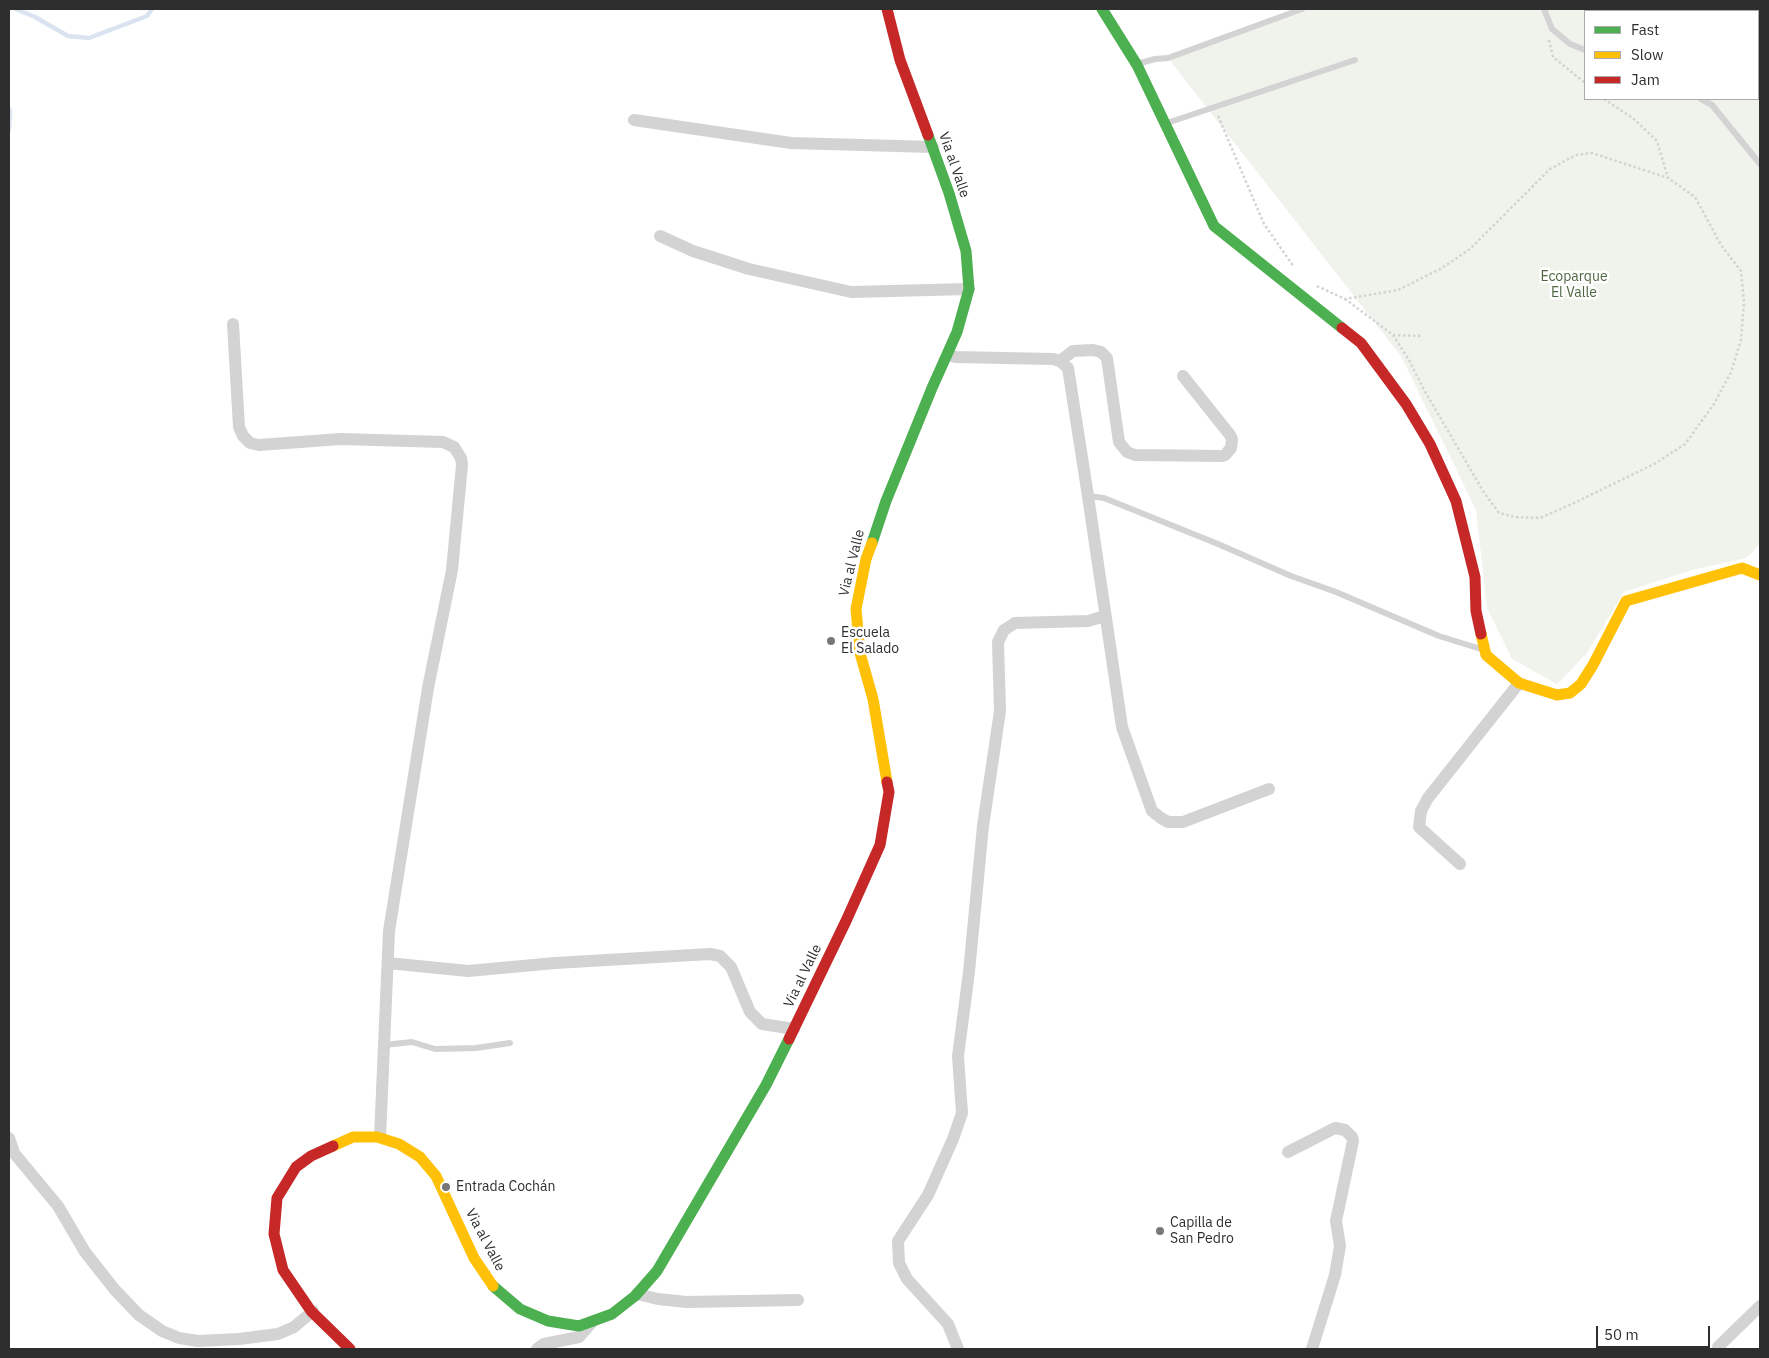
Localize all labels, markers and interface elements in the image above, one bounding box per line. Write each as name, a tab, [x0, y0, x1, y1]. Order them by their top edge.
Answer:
legend	[1584, 10, 1759, 100]
text: Fast	[1631, 20, 1659, 39]
text: Slow	[1631, 45, 1664, 64]
text: Jam	[1631, 70, 1660, 89]
street label: Via al Valle	[935, 130, 973, 200]
park label: Ecoparque El Valle	[1540, 269, 1608, 302]
street label: Via al Valle	[836, 528, 868, 598]
place label: Escuela El Salado	[841, 625, 899, 658]
marker: Escuela El Salado	[825, 635, 837, 647]
street label: Via al Valle	[780, 942, 826, 1010]
place label: Entrada Cochán	[456, 1179, 555, 1195]
marker: Entrada Cochán	[440, 1181, 452, 1193]
street label: Via al Valle	[462, 1206, 508, 1274]
place label: Capilla de San Pedro	[1170, 1215, 1234, 1248]
marker: Capilla de San Pedro	[1154, 1225, 1166, 1237]
scale bar	[1599, 1316, 1713, 1348]
text: 50 m	[1604, 1325, 1639, 1344]

